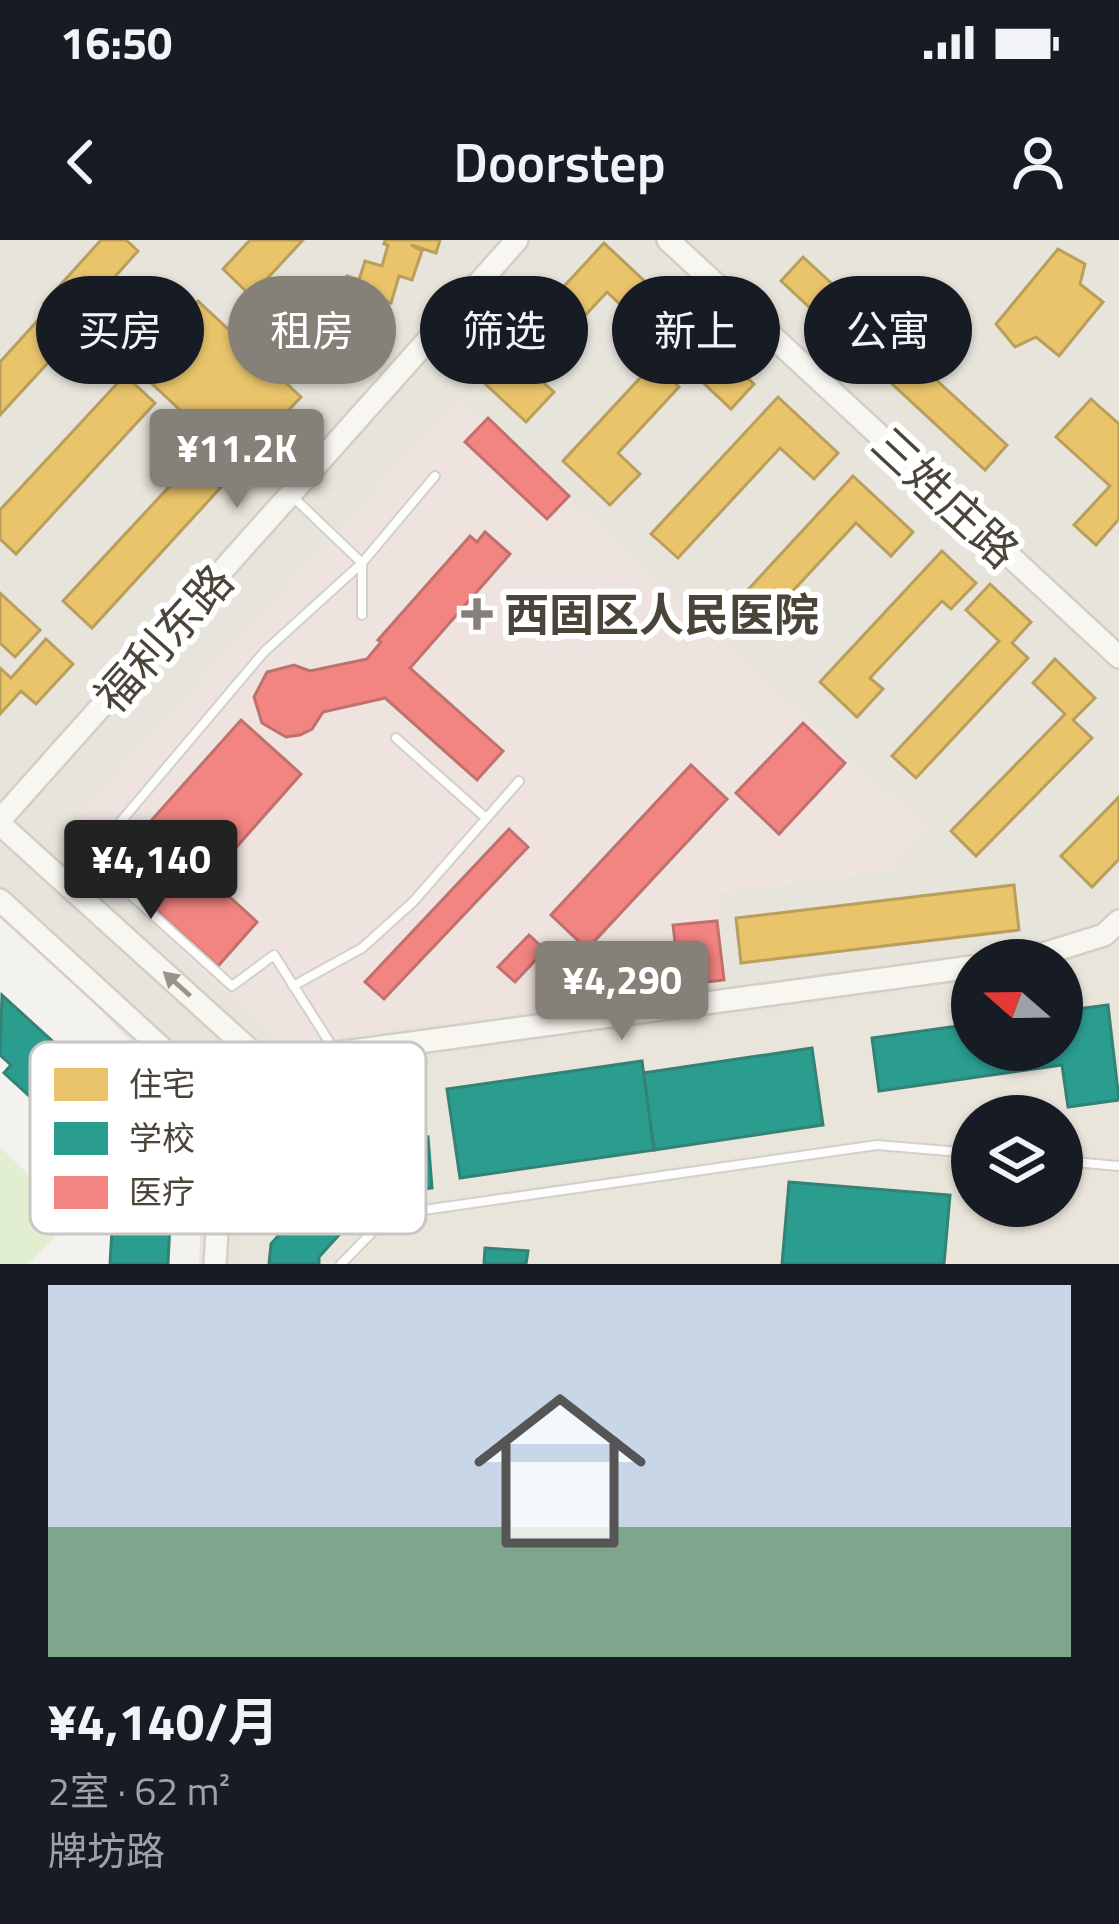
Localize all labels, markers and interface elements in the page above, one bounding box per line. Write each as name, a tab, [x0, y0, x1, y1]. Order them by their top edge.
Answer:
text: 16:50	[60, 8, 172, 76]
text: Doorstep	[453, 121, 666, 203]
icon: back	[48, 129, 114, 195]
icon: person	[1005, 129, 1071, 195]
chip: 买房	[36, 276, 204, 384]
chip: 租房	[228, 276, 396, 384]
chip: 筛选	[420, 276, 588, 384]
chip: 新上	[612, 276, 780, 384]
chip: 公寓	[804, 276, 972, 384]
pin: ¥11.2K	[139, 409, 335, 511]
street label: 三姓庄路	[857, 411, 1035, 583]
text: ¥11.2K	[177, 418, 297, 477]
street label: 福利东路	[78, 548, 248, 728]
place label: 西固区人民医院	[504, 580, 819, 648]
marker: 西固区人民医院	[461, 598, 493, 630]
pin: ¥4,140	[53, 820, 249, 922]
text: ¥4,140	[91, 829, 211, 888]
north arrow	[951, 939, 1083, 1071]
map controls	[951, 939, 1083, 1227]
pin: ¥4,290	[524, 941, 720, 1043]
text: ¥4,290	[562, 950, 682, 1009]
one-way arrow	[163, 971, 192, 998]
legend	[30, 1042, 426, 1234]
text: 住宅	[129, 1059, 195, 1109]
button: layers	[951, 1095, 1083, 1227]
text: 学校	[129, 1113, 195, 1163]
text: 医疗	[129, 1167, 195, 1217]
icon: home	[452, 1363, 668, 1579]
text: ¥4,140/月	[48, 1682, 279, 1760]
text: 2室 · 62 m²	[48, 1761, 230, 1820]
text: 牌坊路	[48, 1821, 165, 1880]

